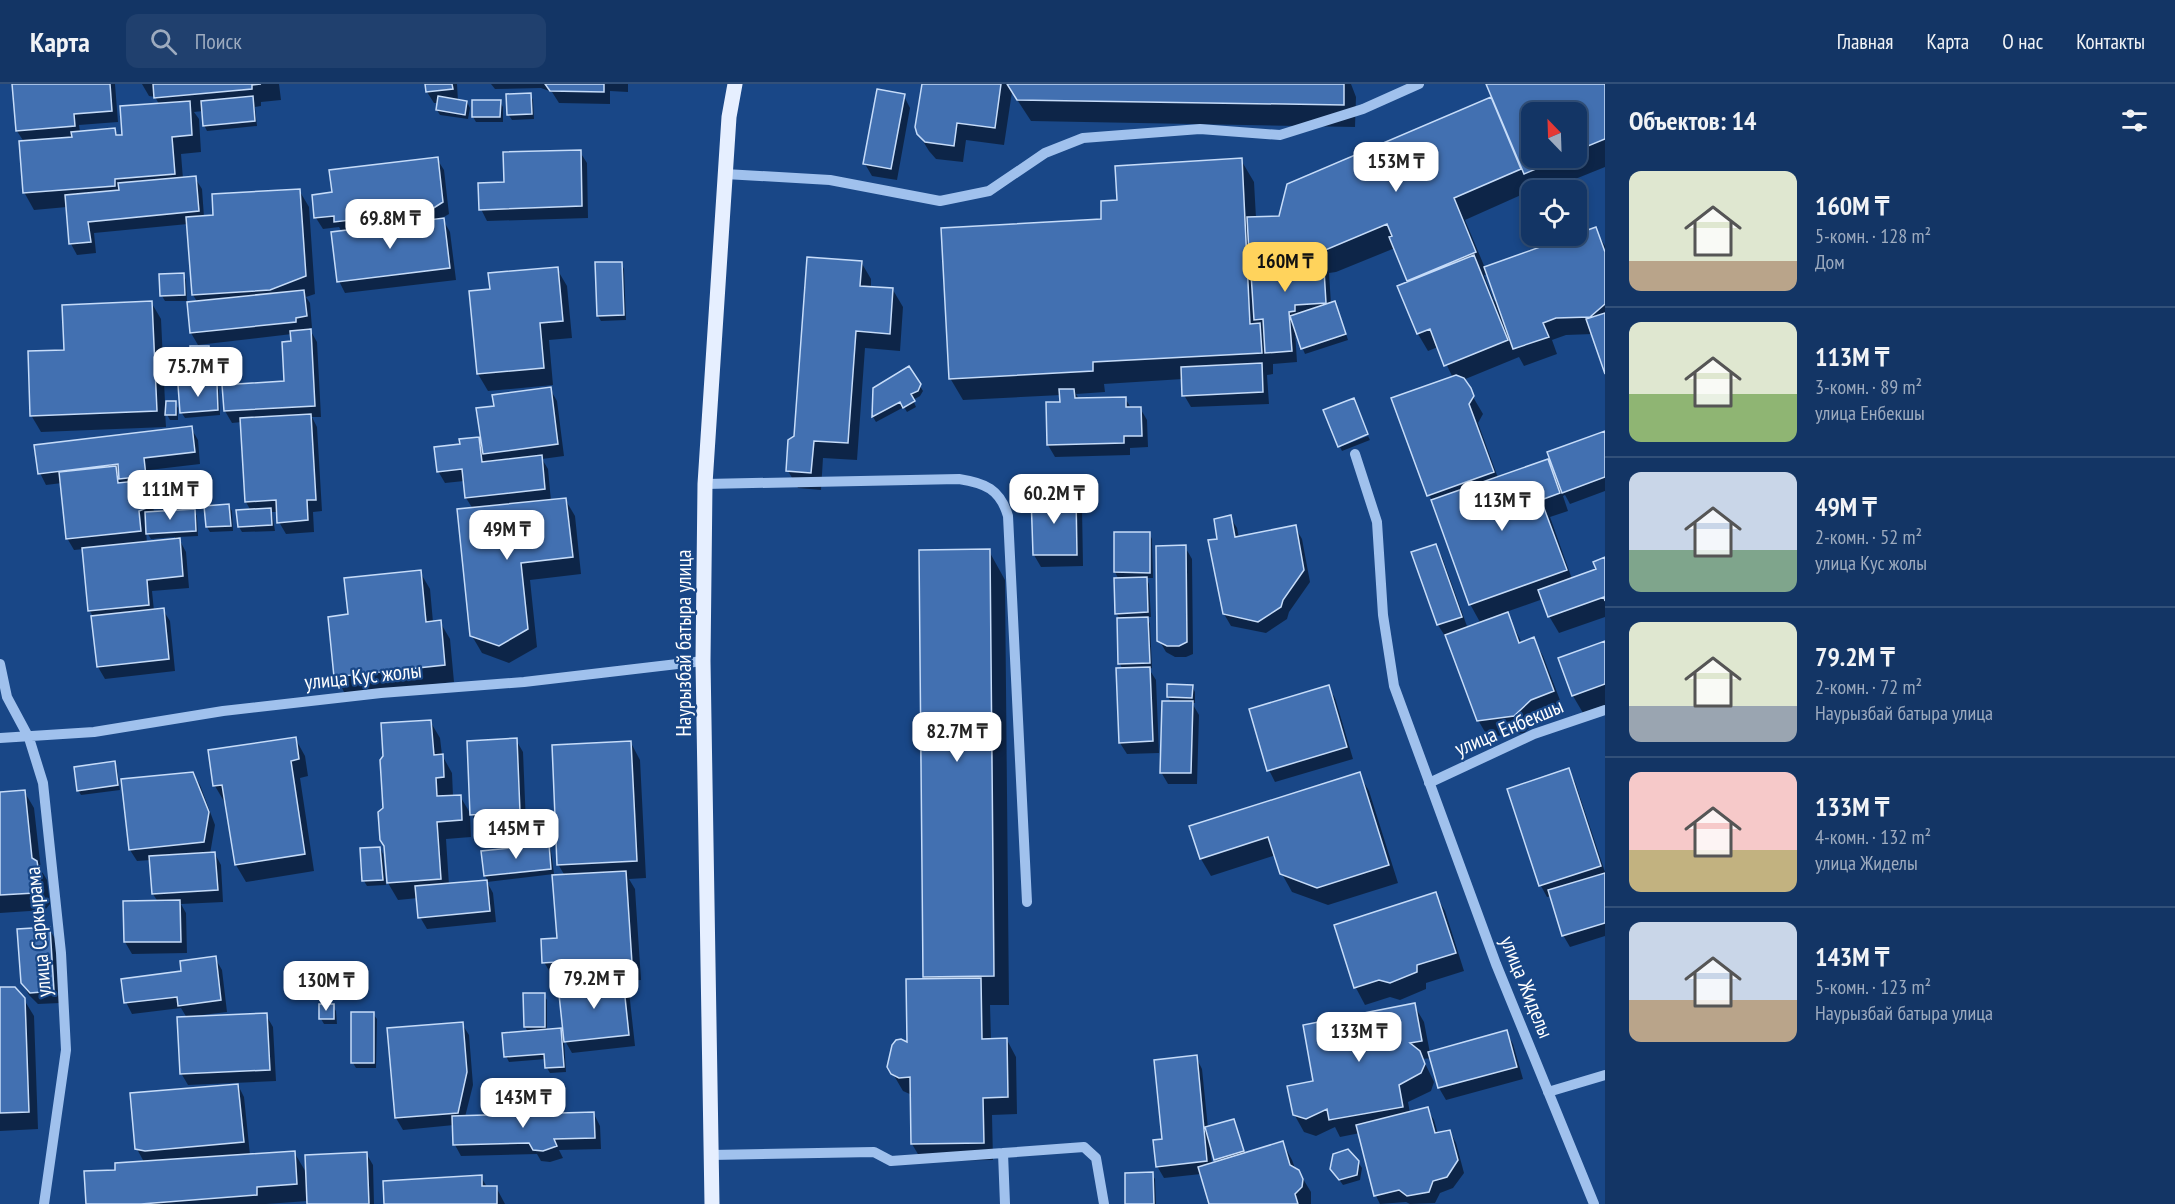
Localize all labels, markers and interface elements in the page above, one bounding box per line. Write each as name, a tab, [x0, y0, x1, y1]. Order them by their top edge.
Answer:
search box	[126, 14, 546, 68]
text: Карта	[30, 23, 90, 60]
icon: search	[147, 25, 180, 58]
text: Поиск	[195, 27, 242, 55]
text: Главная	[1837, 28, 1893, 55]
text: Карта	[1926, 28, 1969, 55]
text: О нас	[2002, 28, 2043, 55]
text: Контакты	[2076, 28, 2145, 55]
north arrow	[1521, 102, 1587, 168]
map controls	[1521, 102, 1587, 246]
text: Объектов: 14	[1629, 104, 1756, 137]
icon: filters	[2118, 104, 2151, 137]
pin: 153M ₸	[1347, 142, 1445, 193]
text: 153M ₸	[1368, 148, 1424, 174]
button: locate	[1521, 180, 1587, 246]
text: 160M ₸	[1815, 189, 1889, 222]
icon: home	[1677, 195, 1749, 267]
pin: 69.8M ₸	[335, 199, 445, 250]
text: 69.8M ₸	[359, 205, 421, 231]
text: 5-комн. · 128 m²	[1815, 223, 1931, 249]
pin: 160M ₸	[1236, 242, 1334, 293]
text: 160M ₸	[1257, 248, 1313, 274]
text: Дом	[1815, 249, 1845, 275]
text: 113M ₸	[1815, 340, 1889, 373]
icon: home	[1677, 346, 1749, 418]
pin: 75.7M ₸	[143, 347, 253, 398]
text: 75.7M ₸	[167, 353, 229, 379]
text: 3-комн. · 89 m²	[1815, 374, 1922, 400]
text: улица Енбекшы	[1815, 400, 1925, 426]
pin: 111M ₸	[121, 470, 219, 521]
pin: 60.2M ₸	[999, 474, 1109, 525]
text: 111M ₸	[142, 476, 198, 502]
text: 60.2M ₸	[1023, 480, 1085, 506]
pin: 113M ₸	[1453, 481, 1551, 532]
text: 113M ₸	[1474, 487, 1530, 513]
text: 49M ₸	[1815, 490, 1877, 523]
icon: home	[1677, 496, 1749, 568]
pin: 49M ₸	[465, 510, 549, 561]
text: 49M ₸	[483, 516, 531, 542]
text: 2-комн. · 52 m²	[1815, 524, 1922, 550]
street label: Наурызбай батыра улица	[670, 550, 697, 736]
text: улица Кус жолы	[1815, 550, 1927, 576]
text: 79.2M ₸	[1815, 640, 1895, 673]
icon: home	[1677, 646, 1749, 718]
street label: улица Кус жолы	[303, 656, 423, 696]
text: 2-комн. · 72 m²	[1815, 674, 1922, 700]
street label: улица Енбекшы	[1451, 692, 1567, 762]
text: Наурызбай батыра улица	[1815, 700, 1993, 726]
pin: 82.7M ₸	[902, 712, 1012, 763]
text: 82.7M ₸	[926, 718, 988, 744]
text: 133M ₸	[1815, 790, 1889, 823]
icon: home	[1677, 796, 1749, 868]
pin: 145M ₸	[467, 809, 565, 860]
text: 145M ₸	[488, 815, 544, 841]
text: 4-комн. · 132 m²	[1815, 824, 1931, 850]
text: улица Жиделы	[1815, 850, 1918, 876]
street label: улица Саркырама	[19, 866, 57, 998]
street label: улица Жиделы	[1494, 932, 1560, 1042]
text: 143M ₸	[1815, 940, 1889, 973]
icon: home	[1677, 946, 1749, 1018]
pin: 79.2M ₸	[539, 959, 649, 1010]
pin: 130M ₸	[277, 961, 375, 1012]
text: 79.2M ₸	[563, 965, 625, 991]
text: 130M ₸	[298, 967, 354, 993]
text: 5-комн. · 123 m²	[1815, 974, 1931, 1000]
text: Наурызбай батыра улица	[1815, 1000, 1993, 1026]
pin: 133M ₸	[1310, 1012, 1408, 1063]
text: 133M ₸	[1331, 1018, 1387, 1044]
pin: 143M ₸	[474, 1078, 572, 1129]
text: 143M ₸	[495, 1084, 551, 1110]

